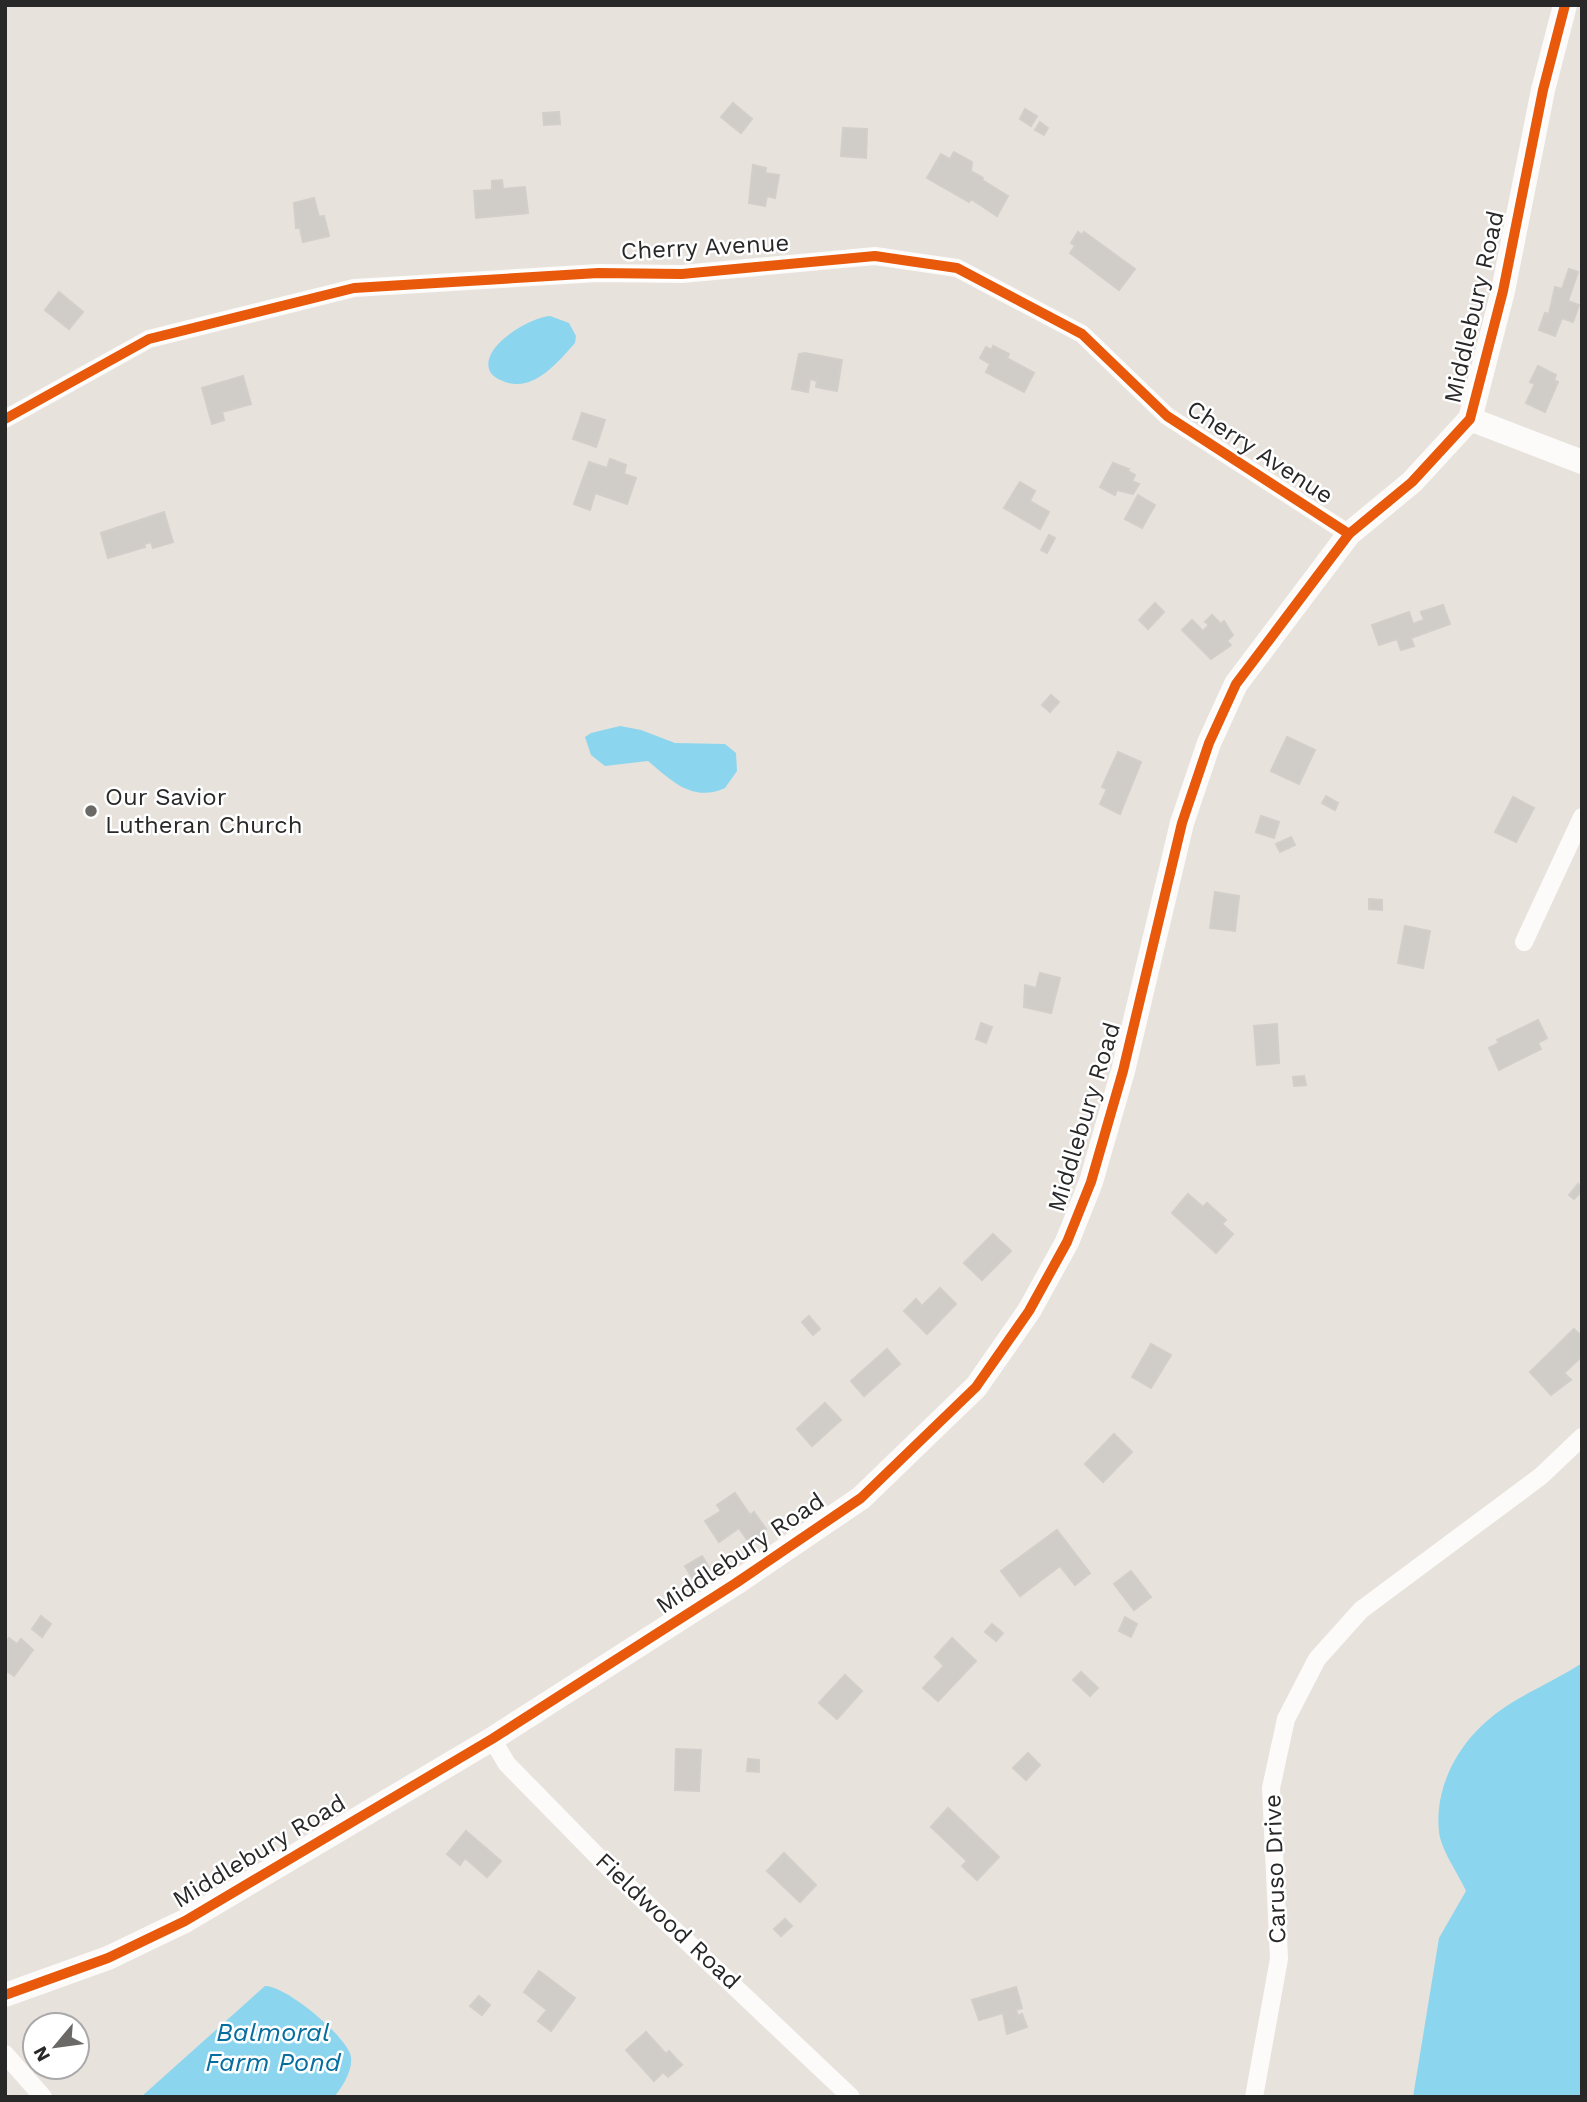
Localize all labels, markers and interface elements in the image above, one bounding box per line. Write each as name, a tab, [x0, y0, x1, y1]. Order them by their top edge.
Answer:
street label: Middlebury Road	[1438, 208, 1510, 406]
street label: Cherry Avenue	[620, 229, 790, 265]
street label: Cherry Avenue	[1182, 394, 1338, 510]
place label: Our Savior Lutheran Church	[105, 783, 303, 839]
marker: Our Savior Lutheran Church	[83, 803, 99, 819]
street label: Middlebury Road	[1042, 1019, 1126, 1215]
street label: Middlebury Road	[651, 1486, 829, 1620]
street label: Middlebury Road	[168, 1788, 350, 1914]
street label: Caruso Drive	[1258, 1794, 1292, 1944]
street label: Fieldwood Road	[590, 1847, 746, 1995]
north arrow	[21, 2011, 91, 2081]
water label: Balmoral Farm Pond	[205, 2017, 342, 2077]
text: N	[28, 2042, 55, 2066]

